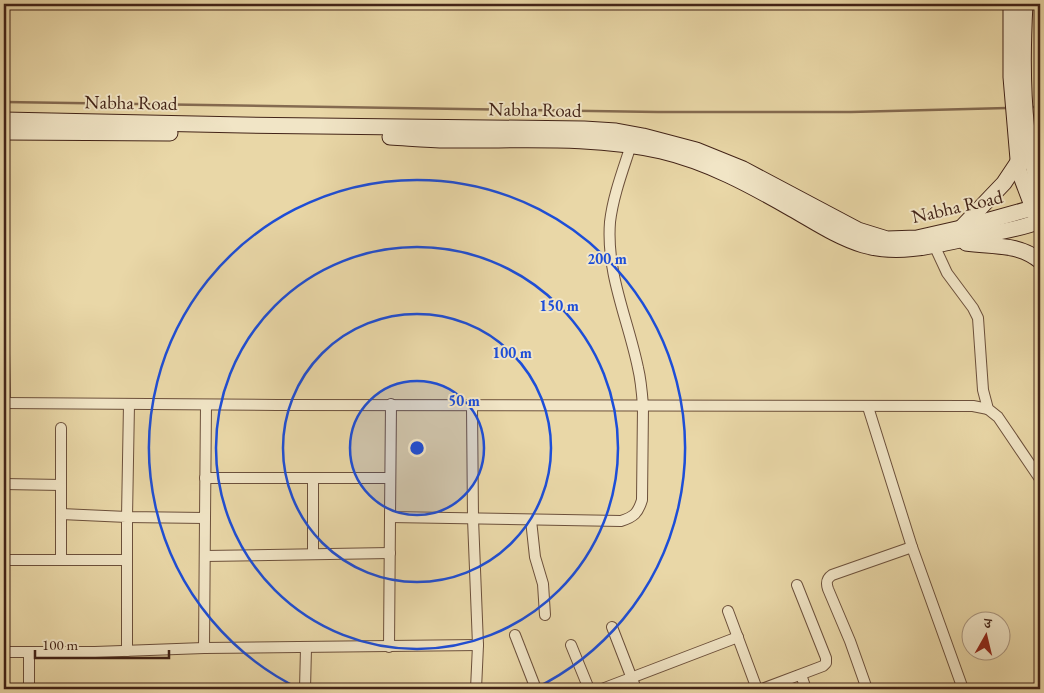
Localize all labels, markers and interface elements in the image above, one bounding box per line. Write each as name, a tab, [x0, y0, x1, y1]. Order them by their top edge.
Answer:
street label: Nabha Road	[84, 89, 178, 116]
street label: Nabha Road	[488, 96, 582, 123]
street label: Nabha Road	[909, 184, 1006, 229]
text: 200 m	[587, 249, 627, 268]
text: 150 m	[539, 296, 579, 315]
text: 100 m	[492, 343, 532, 362]
text: 50 m	[448, 391, 480, 410]
centre of rings	[408, 439, 426, 457]
north arrow	[962, 610, 1012, 660]
text: उ	[982, 614, 993, 633]
scale bar	[35, 628, 169, 660]
text: 100 m	[42, 635, 79, 654]

